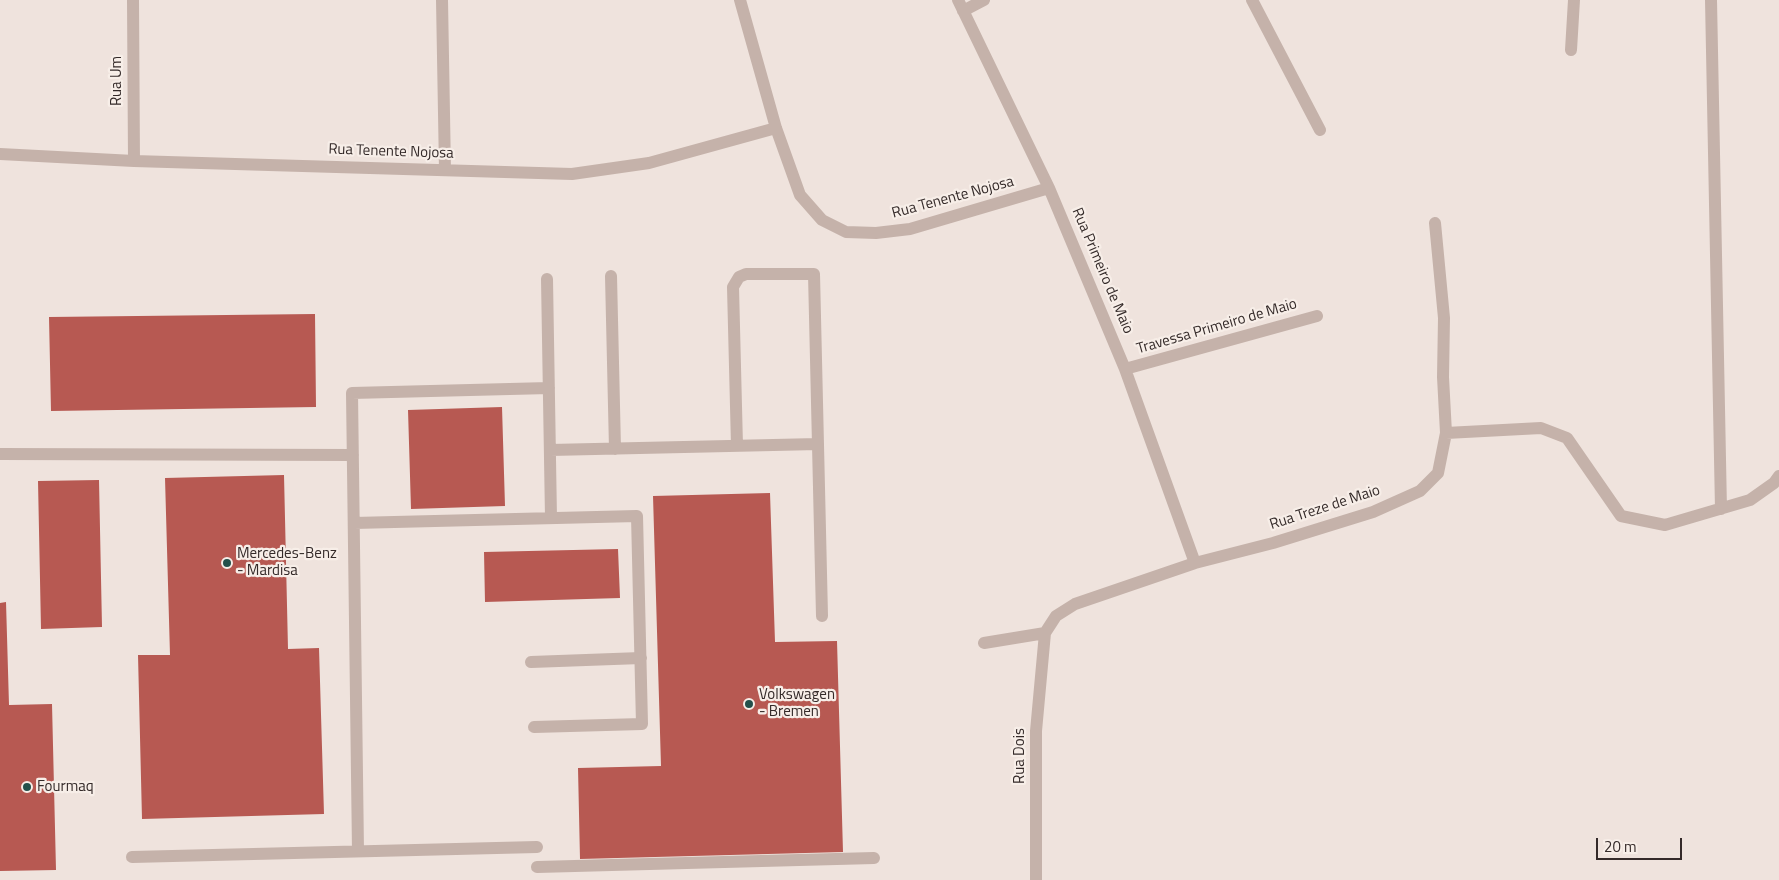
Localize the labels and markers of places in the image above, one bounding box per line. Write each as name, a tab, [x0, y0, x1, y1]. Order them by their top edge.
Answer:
place label: Mercedes-Benz - Mardisa	[237, 545, 337, 580]
marker: Mercedes-Benz - Mardisa	[221, 557, 233, 569]
place label: Volkswagen - Bremen	[759, 686, 835, 721]
marker: Volkswagen - Bremen	[743, 698, 755, 710]
place label: Fourmaq	[37, 778, 94, 796]
marker: Fourmaq	[21, 781, 33, 793]

